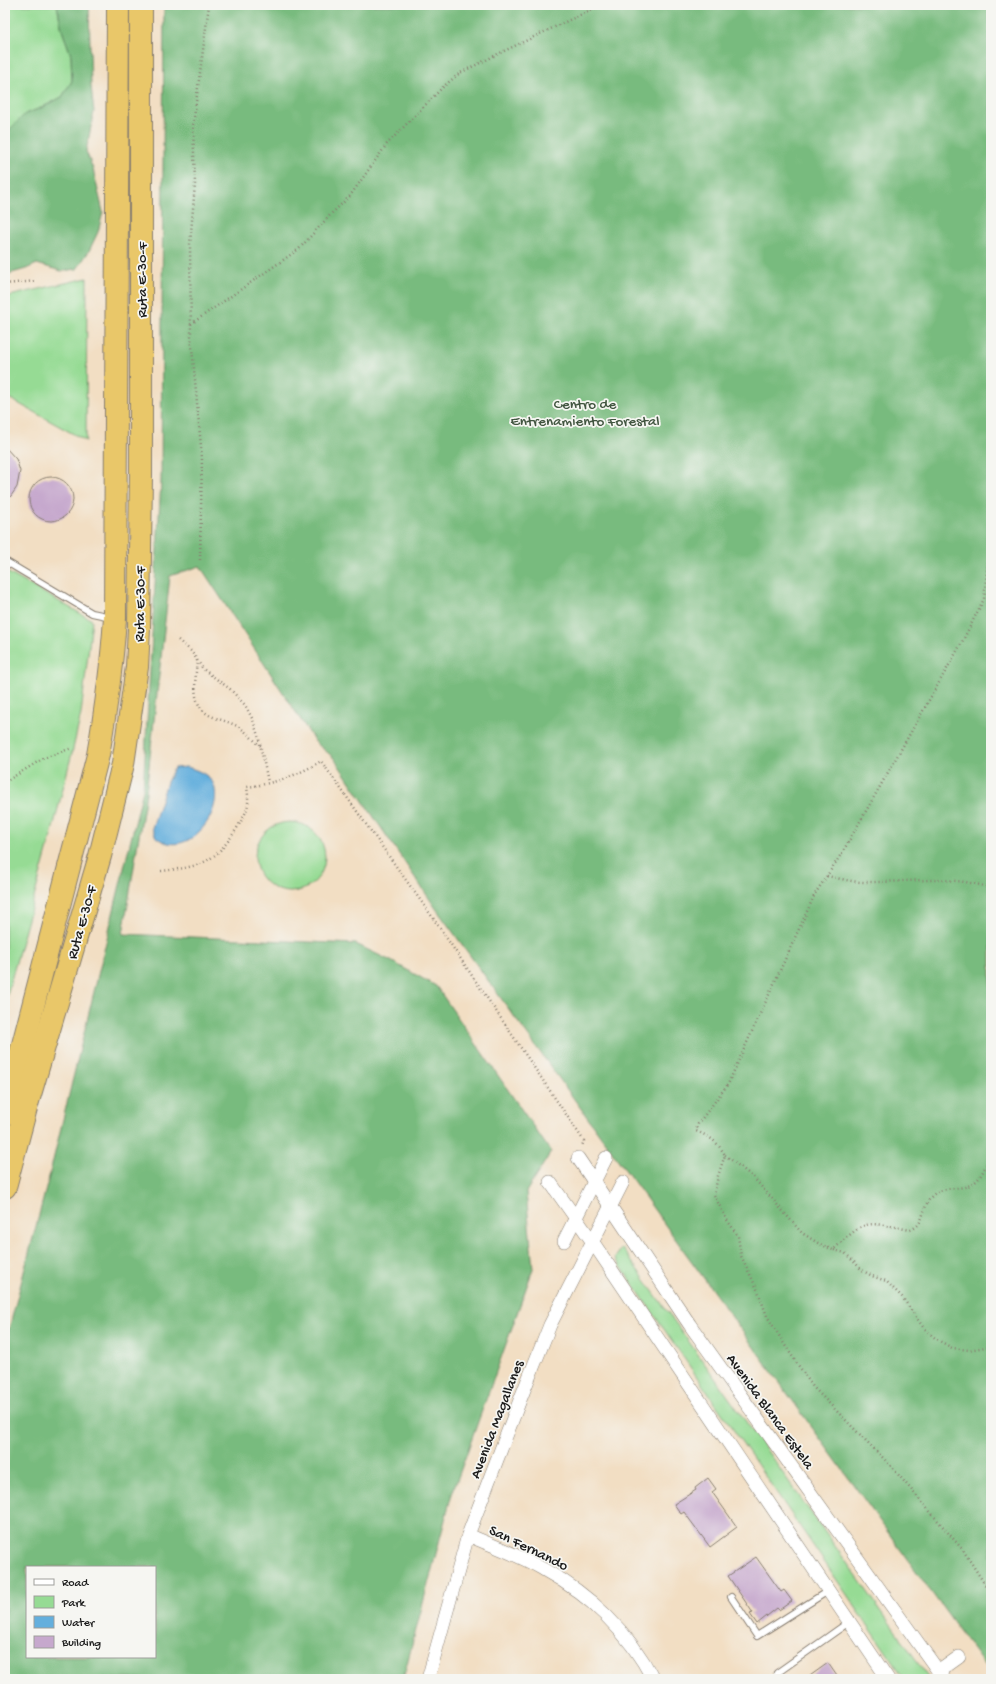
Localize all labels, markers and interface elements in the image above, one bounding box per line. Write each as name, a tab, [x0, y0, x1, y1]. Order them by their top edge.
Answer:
street label: Ruta E-30-F	[134, 241, 152, 318]
park label: Centro de Entrenamiento Forestal	[510, 396, 660, 431]
street label: Ruta E-30-F	[131, 565, 151, 642]
street label: Ruta E-30-F	[64, 882, 102, 961]
street label: Avenida Blanca Estela	[722, 1351, 818, 1474]
street label: Avenida Magallanes	[467, 1358, 529, 1481]
street label: San Fernando	[486, 1522, 571, 1576]
legend	[26, 1566, 156, 1658]
text: Road	[62, 1577, 89, 1591]
text: Park	[61, 1597, 87, 1611]
text: Water	[62, 1617, 96, 1631]
text: Building	[61, 1637, 101, 1651]

